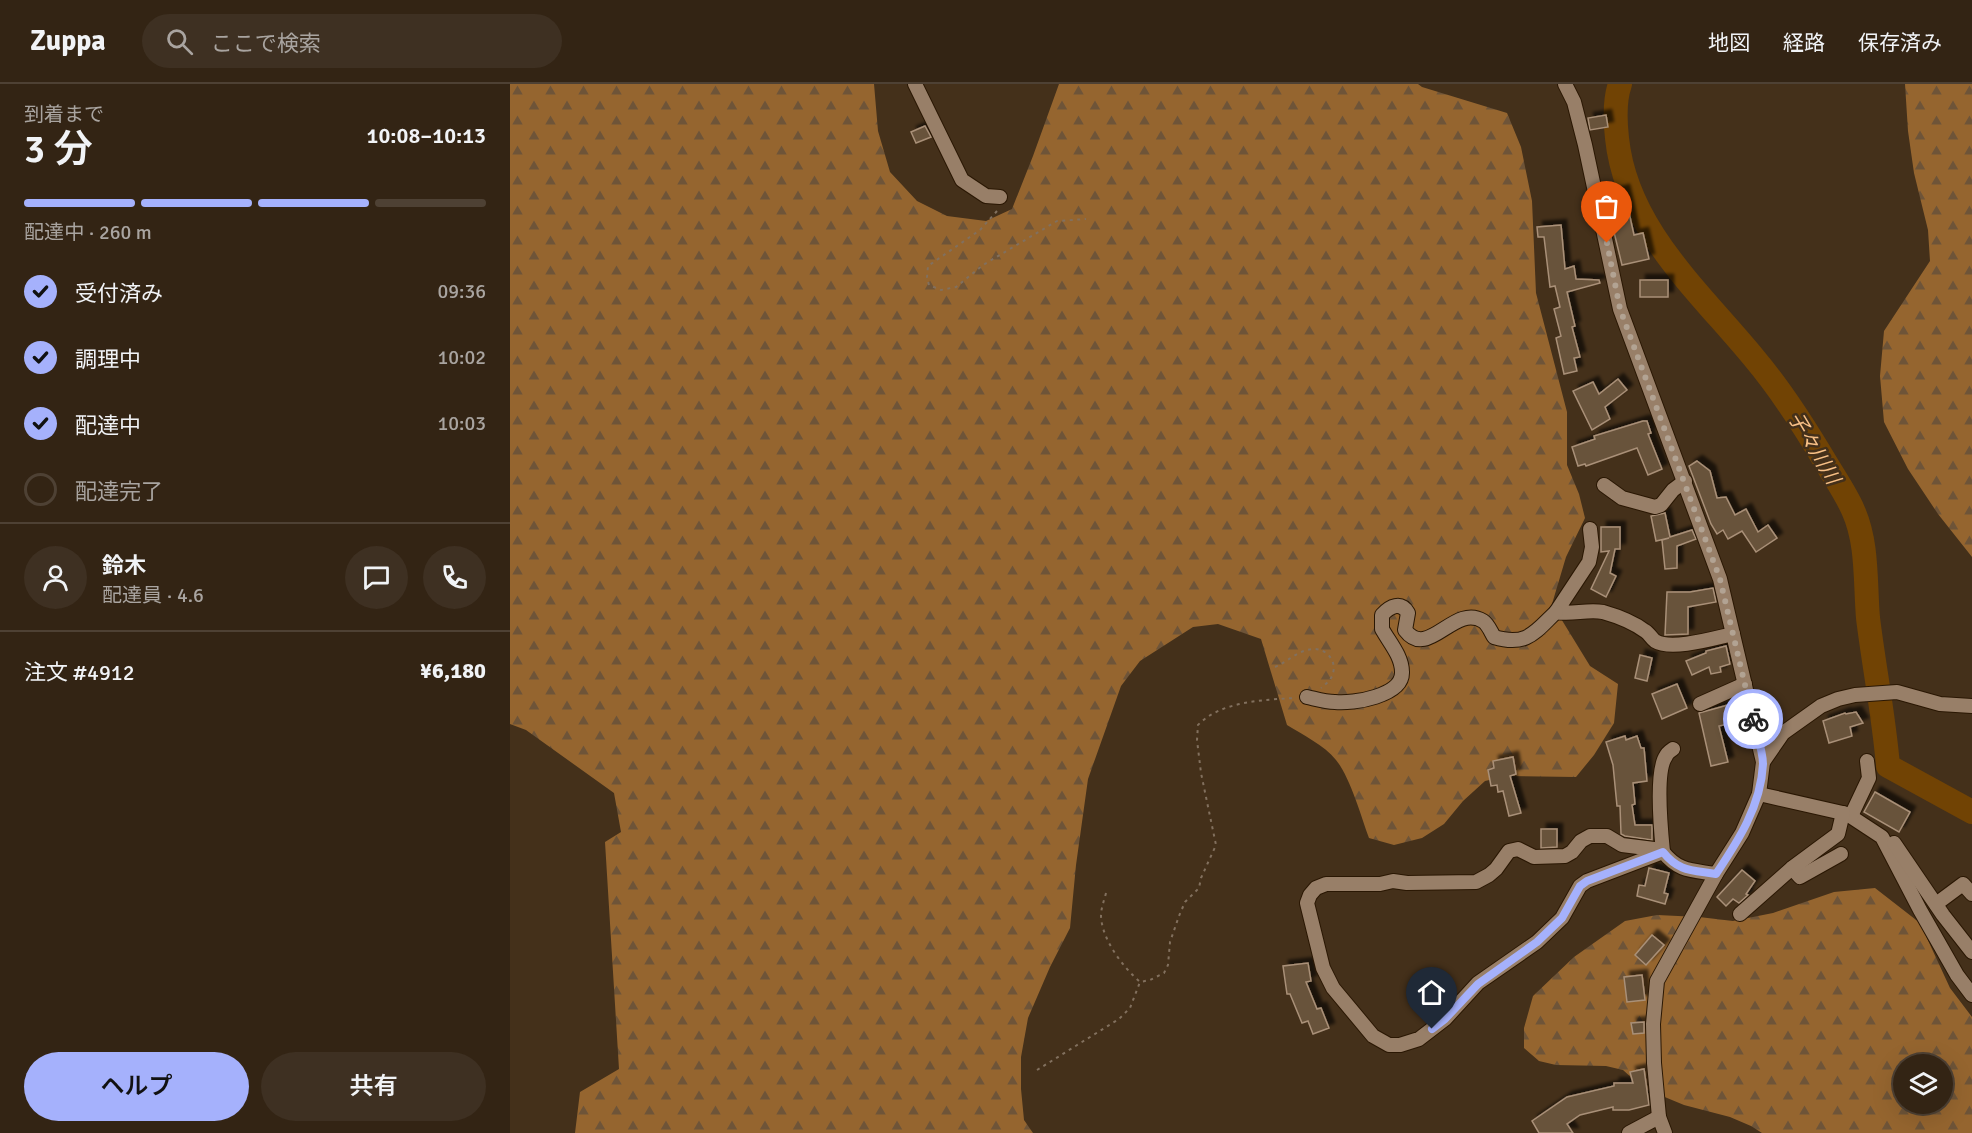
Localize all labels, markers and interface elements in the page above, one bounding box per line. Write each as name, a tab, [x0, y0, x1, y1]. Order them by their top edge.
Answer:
search box	[142, 14, 562, 68]
text: Zuppa	[30, 24, 106, 58]
icon: search	[163, 25, 196, 58]
text: ここで検索	[211, 30, 321, 57]
text: 地図	[1708, 30, 1750, 56]
text: 経路	[1783, 30, 1825, 56]
text: 保存済み	[1858, 30, 1942, 56]
text: 到着まで	[24, 102, 104, 127]
text: 10:08–10:13	[367, 122, 486, 149]
text: 3 分	[24, 125, 93, 173]
pin	[1581, 181, 1632, 243]
icon: bag	[1590, 190, 1623, 223]
text: 配達中 · 260 m	[24, 220, 152, 245]
icon: check	[24, 275, 57, 308]
text: 09:36	[437, 279, 486, 304]
text: 受付済み	[75, 280, 163, 307]
icon: check	[24, 341, 57, 374]
text: 10:02	[437, 345, 486, 370]
text: 調理中	[75, 346, 141, 373]
icon: check	[24, 407, 57, 440]
water label: 子々川川	[1783, 407, 1846, 490]
text: 10:03	[437, 411, 486, 436]
text: 配達中	[75, 412, 141, 439]
text: 配達完了	[75, 478, 163, 505]
button: person	[24, 546, 87, 609]
button: chat	[345, 546, 408, 609]
button: phone	[423, 546, 486, 609]
text: 鈴木	[102, 552, 146, 579]
text: 配達員 · 4.6	[102, 583, 204, 608]
text: ¥6,180	[420, 657, 486, 684]
text: 注文 #4912	[24, 659, 135, 686]
courier	[1723, 689, 1783, 749]
icon: bike	[1737, 703, 1770, 736]
pin	[1406, 967, 1457, 1029]
icon: home	[1415, 976, 1448, 1009]
button: ヘルプ	[24, 1052, 249, 1121]
button: 共有	[261, 1052, 486, 1121]
map controls	[1893, 1054, 1953, 1114]
button: layers	[1893, 1054, 1953, 1114]

